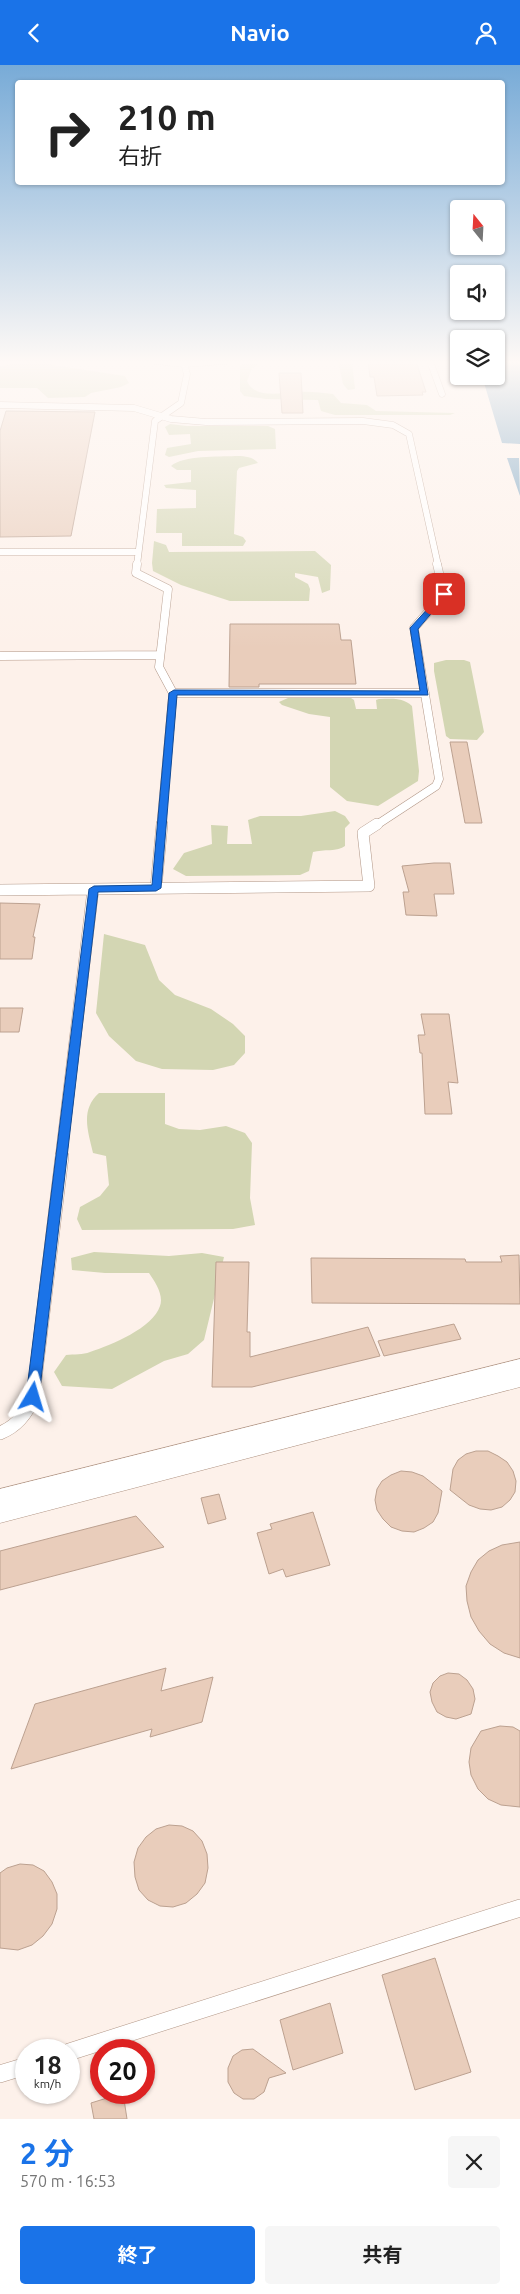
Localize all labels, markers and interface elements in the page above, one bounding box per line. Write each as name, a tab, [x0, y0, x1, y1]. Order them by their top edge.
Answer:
icon: back	[20, 19, 48, 47]
icon: person	[472, 19, 500, 47]
text: Navio	[230, 20, 290, 45]
text: 210 m	[118, 97, 216, 137]
icon: right	[35, 100, 100, 165]
text: 右折	[118, 143, 162, 168]
north arrow	[450, 200, 505, 255]
map controls	[450, 200, 505, 385]
button: sound	[450, 265, 505, 320]
button: layers	[450, 330, 505, 385]
pin	[423, 573, 465, 615]
icon: arrive	[430, 580, 458, 608]
position arrow	[6, 1370, 58, 1422]
speed limit sign: 20	[90, 2039, 155, 2104]
text: 18	[33, 2051, 62, 2079]
text: km/h	[34, 2077, 61, 2090]
text: 2 分	[20, 2136, 74, 2170]
button: close	[448, 2136, 500, 2188]
text: 570 m · 16:53	[20, 2172, 116, 2190]
button: 終了	[20, 2226, 255, 2284]
button: 共有	[265, 2226, 500, 2284]

